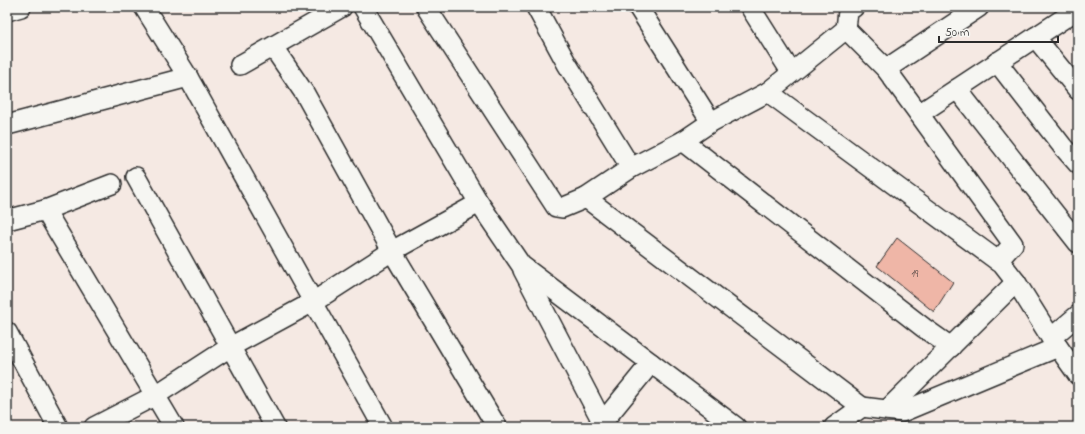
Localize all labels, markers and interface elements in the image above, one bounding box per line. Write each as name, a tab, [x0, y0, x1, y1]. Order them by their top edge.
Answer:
scale bar	[939, 18, 1058, 44]
text: 50 m	[945, 24, 969, 42]
house number: 19	[912, 266, 919, 282]

